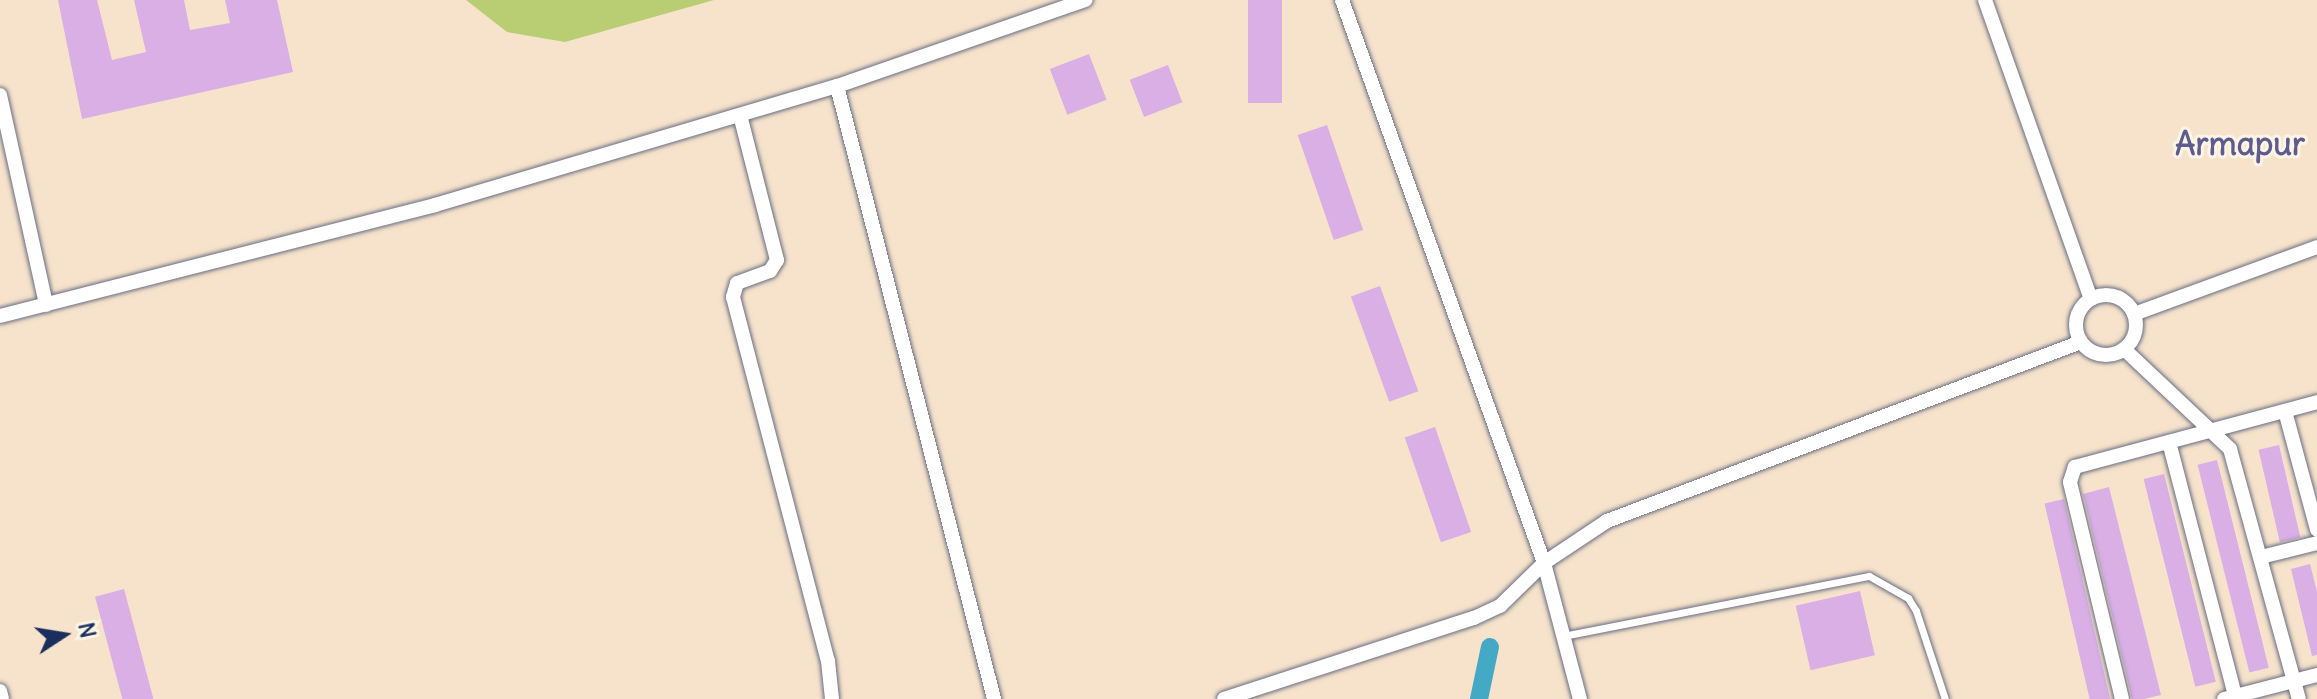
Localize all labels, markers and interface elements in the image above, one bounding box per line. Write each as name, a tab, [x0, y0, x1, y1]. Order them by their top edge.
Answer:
district label: Armapur	[2175, 125, 2305, 163]
north arrow	[24, 595, 104, 675]
text: N	[72, 620, 103, 640]

